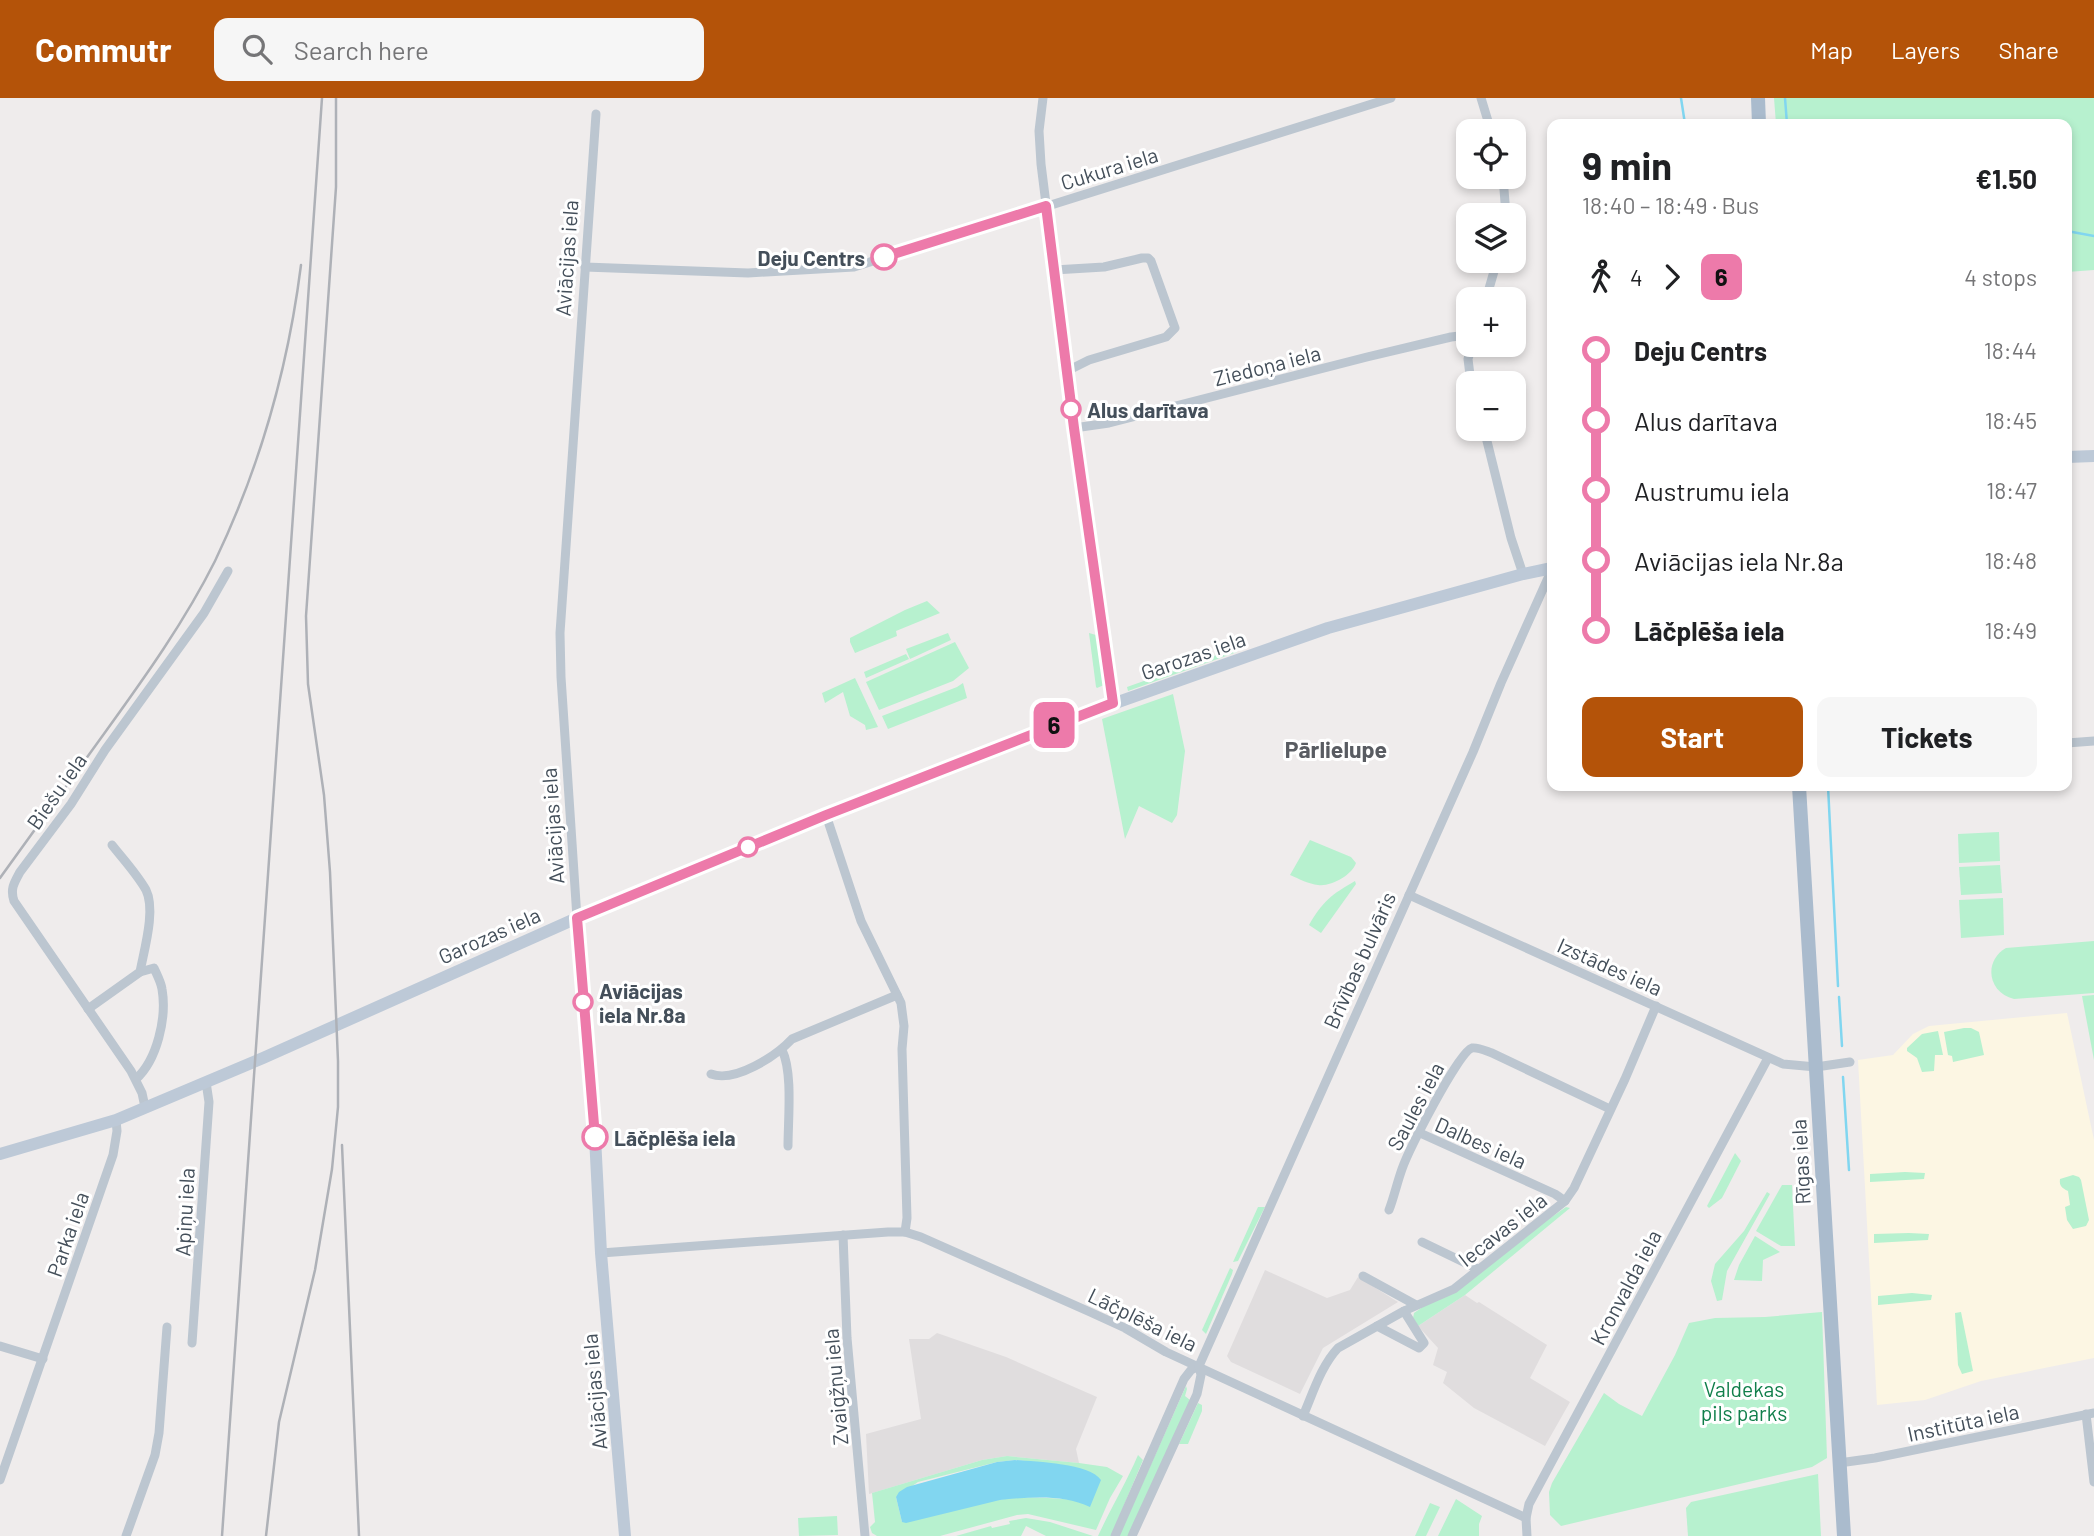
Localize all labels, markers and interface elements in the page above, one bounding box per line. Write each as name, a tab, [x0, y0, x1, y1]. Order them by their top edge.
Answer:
search box	[214, 18, 704, 81]
text: Commutr	[35, 29, 172, 69]
icon: search	[238, 30, 276, 68]
text: Search here	[294, 34, 429, 65]
text: Map	[1810, 35, 1853, 64]
text: Layers	[1891, 35, 1960, 64]
text: Share	[1998, 35, 2059, 64]
map controls	[1456, 119, 1526, 441]
button: locate	[1456, 119, 1526, 189]
street label: Cukura iela	[1057, 141, 1161, 195]
text: 9 min	[1582, 142, 1672, 188]
text: €1.50	[1975, 163, 2037, 194]
text: 18:40 – 18:49 · Bus	[1582, 191, 1759, 219]
street label: Aviācijas iela	[549, 199, 583, 317]
button: layers	[1456, 203, 1526, 273]
marker: Deju Centrs	[871, 244, 897, 270]
place label: Deju Centrs	[757, 245, 865, 270]
icon: walk	[1582, 258, 1620, 296]
icon: forward	[1653, 258, 1691, 296]
text: 6	[1715, 262, 1728, 291]
text: 4	[1630, 263, 1643, 291]
text: 4 stops	[1964, 263, 2037, 291]
button: +	[1456, 287, 1526, 357]
text: Deju Centrs	[1634, 335, 1767, 366]
text: 18:44	[1984, 336, 2037, 364]
street label: Ziedoņa iela	[1211, 340, 1323, 390]
button: −	[1456, 371, 1526, 441]
place label: Alus darītava	[1087, 397, 1209, 422]
marker: Alus darītava	[1061, 399, 1081, 419]
text: Alus darītava	[1634, 405, 1778, 436]
text: 18:45	[1985, 406, 2037, 434]
text: Austrumu iela	[1634, 475, 1789, 506]
text: 18:47	[1986, 476, 2037, 504]
text: Aviācijas iela Nr.8a	[1634, 545, 1844, 576]
text: 18:48	[1985, 546, 2037, 574]
text: Lāčplēša iela	[1634, 615, 1785, 646]
text: 18:49	[1985, 616, 2037, 644]
street label: Garozas iela	[1137, 625, 1249, 685]
button: Start	[1582, 697, 1803, 777]
button: Tickets	[1817, 697, 2037, 777]
line badge: 6	[1031, 702, 1077, 748]
text: 6	[1048, 710, 1060, 739]
district label: Pārlielupe	[1285, 735, 1387, 763]
street label: Biešu iela	[21, 748, 91, 834]
street label: Aviācijas iela	[535, 767, 569, 885]
unlabelled marker	[738, 837, 758, 857]
street label: Brīvības bulvāris	[1318, 888, 1400, 1032]
street label: Garozas iela	[434, 901, 544, 969]
street label: Izstādes iela	[1554, 932, 1666, 1000]
place label: Aviācijas iela Nr.8a	[599, 978, 686, 1027]
marker: Aviācijas iela Nr.8a	[573, 992, 593, 1012]
street label: Saules iela	[1381, 1058, 1449, 1154]
street label: Dalbes iela	[1432, 1111, 1530, 1173]
street label: Rīgas iela	[1785, 1119, 1815, 1205]
marker: Lāčplēša iela	[582, 1124, 608, 1150]
place label: Lāčplēša iela	[614, 1125, 736, 1150]
street label: Apiņu iela	[169, 1167, 199, 1257]
street label: Iecavas iela	[1453, 1187, 1551, 1271]
street label: Parka iela	[41, 1188, 93, 1280]
street label: Kronvalda iela	[1584, 1225, 1666, 1349]
street label: Lāčplēša iela	[1084, 1282, 1202, 1356]
street label: Zvaigžņu iela	[817, 1328, 853, 1446]
street label: Aviācijas iela	[576, 1333, 612, 1451]
park label: Valdekas pils parks	[1701, 1376, 1787, 1425]
street label: Institūta iela	[1905, 1398, 2021, 1446]

